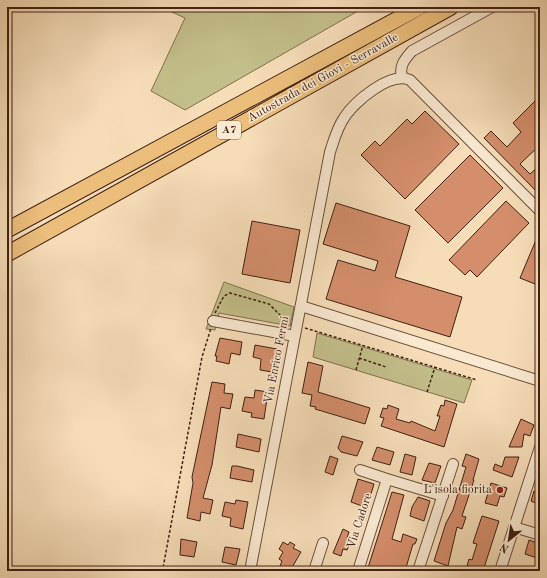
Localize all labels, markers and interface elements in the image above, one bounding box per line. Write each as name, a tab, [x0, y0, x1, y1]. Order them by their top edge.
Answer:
street label: Autostrada dei Giovi - Serravalle	[246, 31, 401, 125]
road number: A7	[217, 121, 241, 139]
street label: Via Enrico Fermi	[263, 315, 291, 405]
place label: L'isola fiorita	[424, 484, 492, 496]
marker: L'isola fiorita	[495, 485, 505, 495]
street label: Via Cadore	[345, 491, 375, 550]
north arrow	[489, 520, 529, 560]
text: N	[498, 540, 511, 554]

